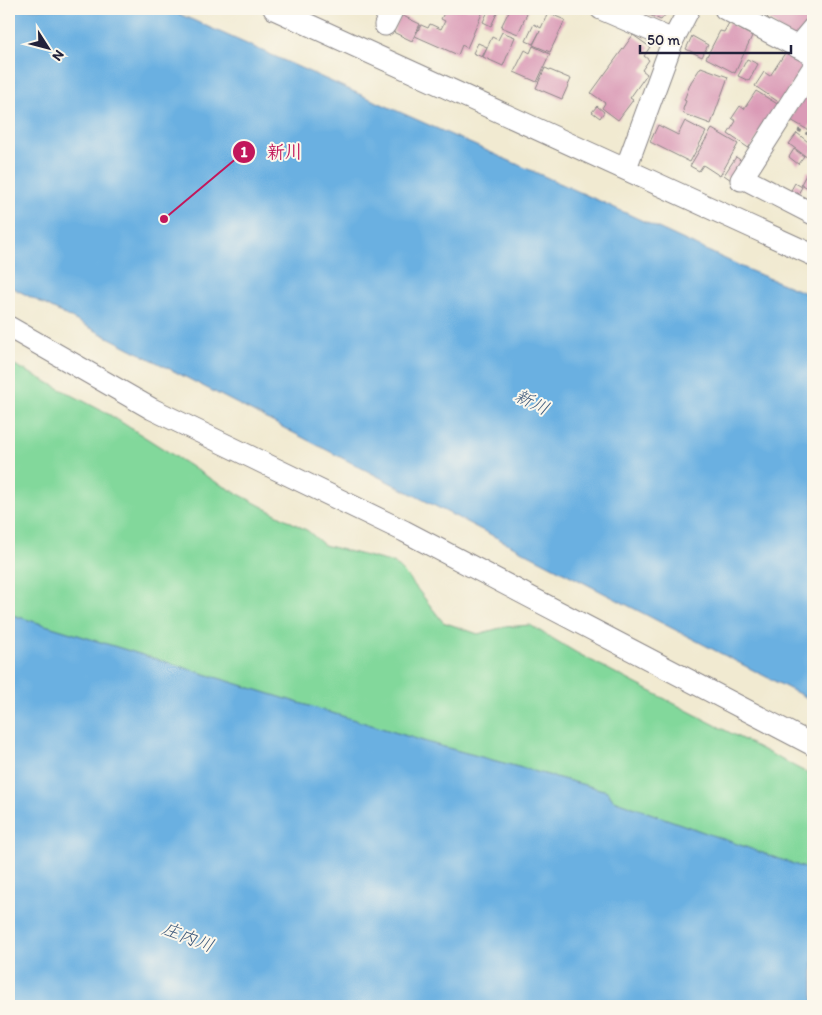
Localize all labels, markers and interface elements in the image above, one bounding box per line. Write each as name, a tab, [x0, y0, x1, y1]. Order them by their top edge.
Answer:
north arrow	[22, 22, 72, 72]
scale bar	[640, 22, 791, 54]
text: 50 m	[647, 31, 680, 49]
text: N	[48, 47, 68, 64]
callout: 新川	[232, 136, 313, 169]
text: 新川	[267, 141, 303, 163]
text: 1	[241, 143, 248, 161]
water label: 新川	[511, 384, 553, 420]
water label: 庄内川	[159, 917, 217, 957]

